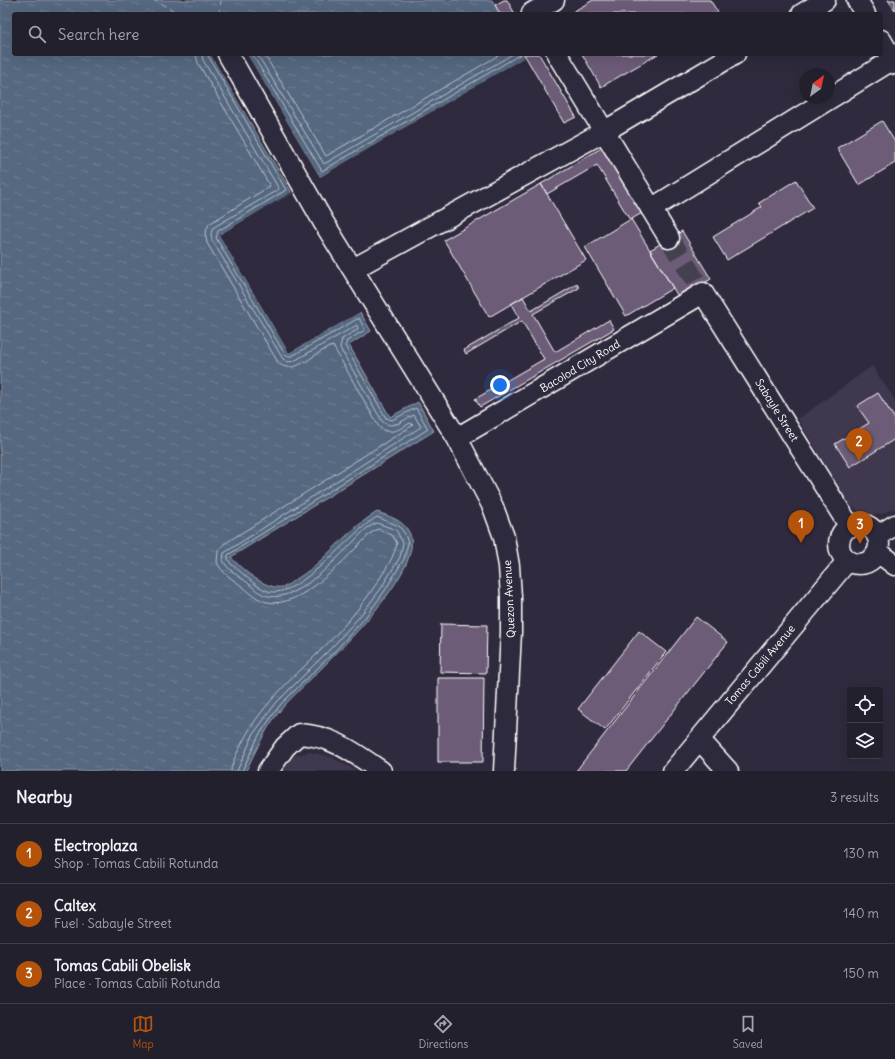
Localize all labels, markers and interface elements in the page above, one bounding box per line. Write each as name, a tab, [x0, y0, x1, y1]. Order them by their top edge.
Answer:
search box	[12, 12, 883, 56]
icon: search	[26, 23, 48, 45]
text: Search here	[58, 25, 139, 44]
north arrow	[799, 68, 835, 104]
street label: Bacolod City Road	[537, 336, 623, 395]
your location	[490, 375, 510, 395]
street label: Sabayle Street	[752, 376, 802, 444]
pin: 2	[846, 428, 872, 461]
pin: 1	[788, 510, 814, 543]
pin: 3	[847, 511, 873, 544]
street label: Quezon Avenue	[500, 560, 518, 638]
street label: Tomas Cabili Avenue	[722, 622, 798, 708]
map controls	[847, 687, 883, 759]
button: locate	[847, 687, 883, 723]
button: layers	[847, 723, 883, 759]
text: Nearby	[16, 786, 72, 808]
text: 3 results	[830, 789, 879, 806]
text: Electroplaza	[54, 836, 137, 855]
text: 1	[26, 845, 32, 862]
text: 130 m	[843, 845, 879, 862]
text: Shop · Tomas Cabili Rotunda	[54, 855, 218, 872]
text: Caltex	[54, 896, 96, 915]
text: 2	[25, 905, 33, 922]
text: 140 m	[843, 905, 879, 922]
text: Fuel · Sabayle Street	[54, 915, 172, 932]
text: Tomas Cabili Obelisk	[54, 956, 191, 975]
text: 3	[25, 965, 33, 982]
text: 150 m	[843, 965, 879, 982]
text: Place · Tomas Cabili Rotunda	[54, 975, 220, 992]
tab: Map	[132, 1013, 154, 1051]
tab: Directions	[419, 1013, 468, 1051]
tab: Saved	[733, 1013, 763, 1051]

